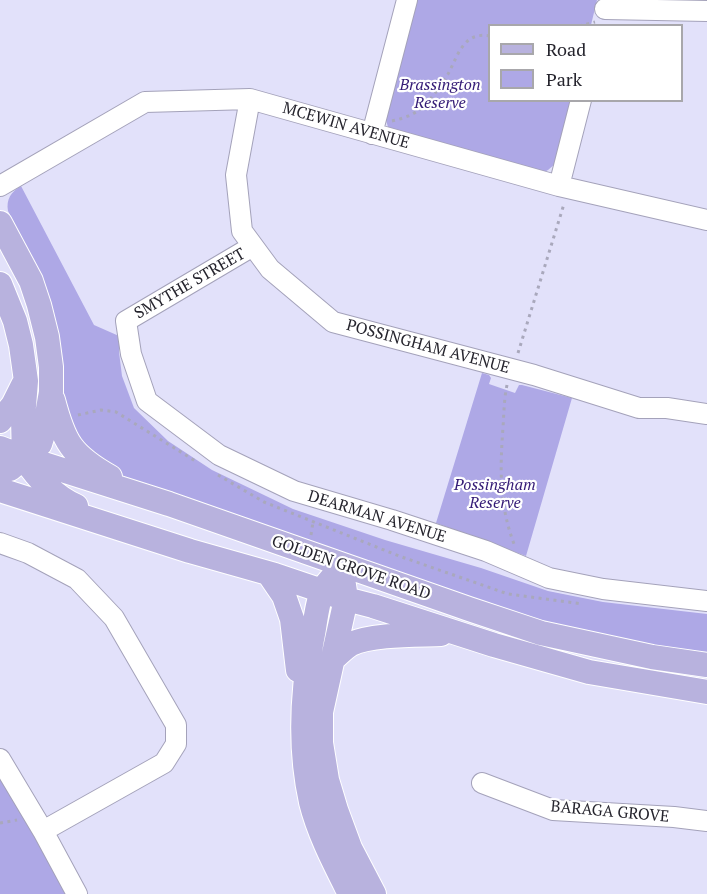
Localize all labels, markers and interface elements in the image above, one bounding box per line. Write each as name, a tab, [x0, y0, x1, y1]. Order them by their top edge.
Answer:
legend	[488, 24, 683, 102]
text: Road	[546, 37, 586, 61]
text: Park	[546, 67, 582, 91]
park label: Brassington Reserve	[399, 75, 481, 113]
street label: MCEWIN AVENUE	[280, 99, 412, 153]
street label: SMYTHE STREET	[131, 245, 249, 323]
street label: POSSINGHAM AVENUE	[344, 316, 512, 378]
park label: Possingham Reserve	[454, 475, 536, 513]
street label: DEARMAN AVENUE	[306, 487, 448, 547]
street label: GOLDEN GROVE ROAD	[269, 532, 433, 604]
street label: BARAGA GROVE	[550, 797, 670, 827]

